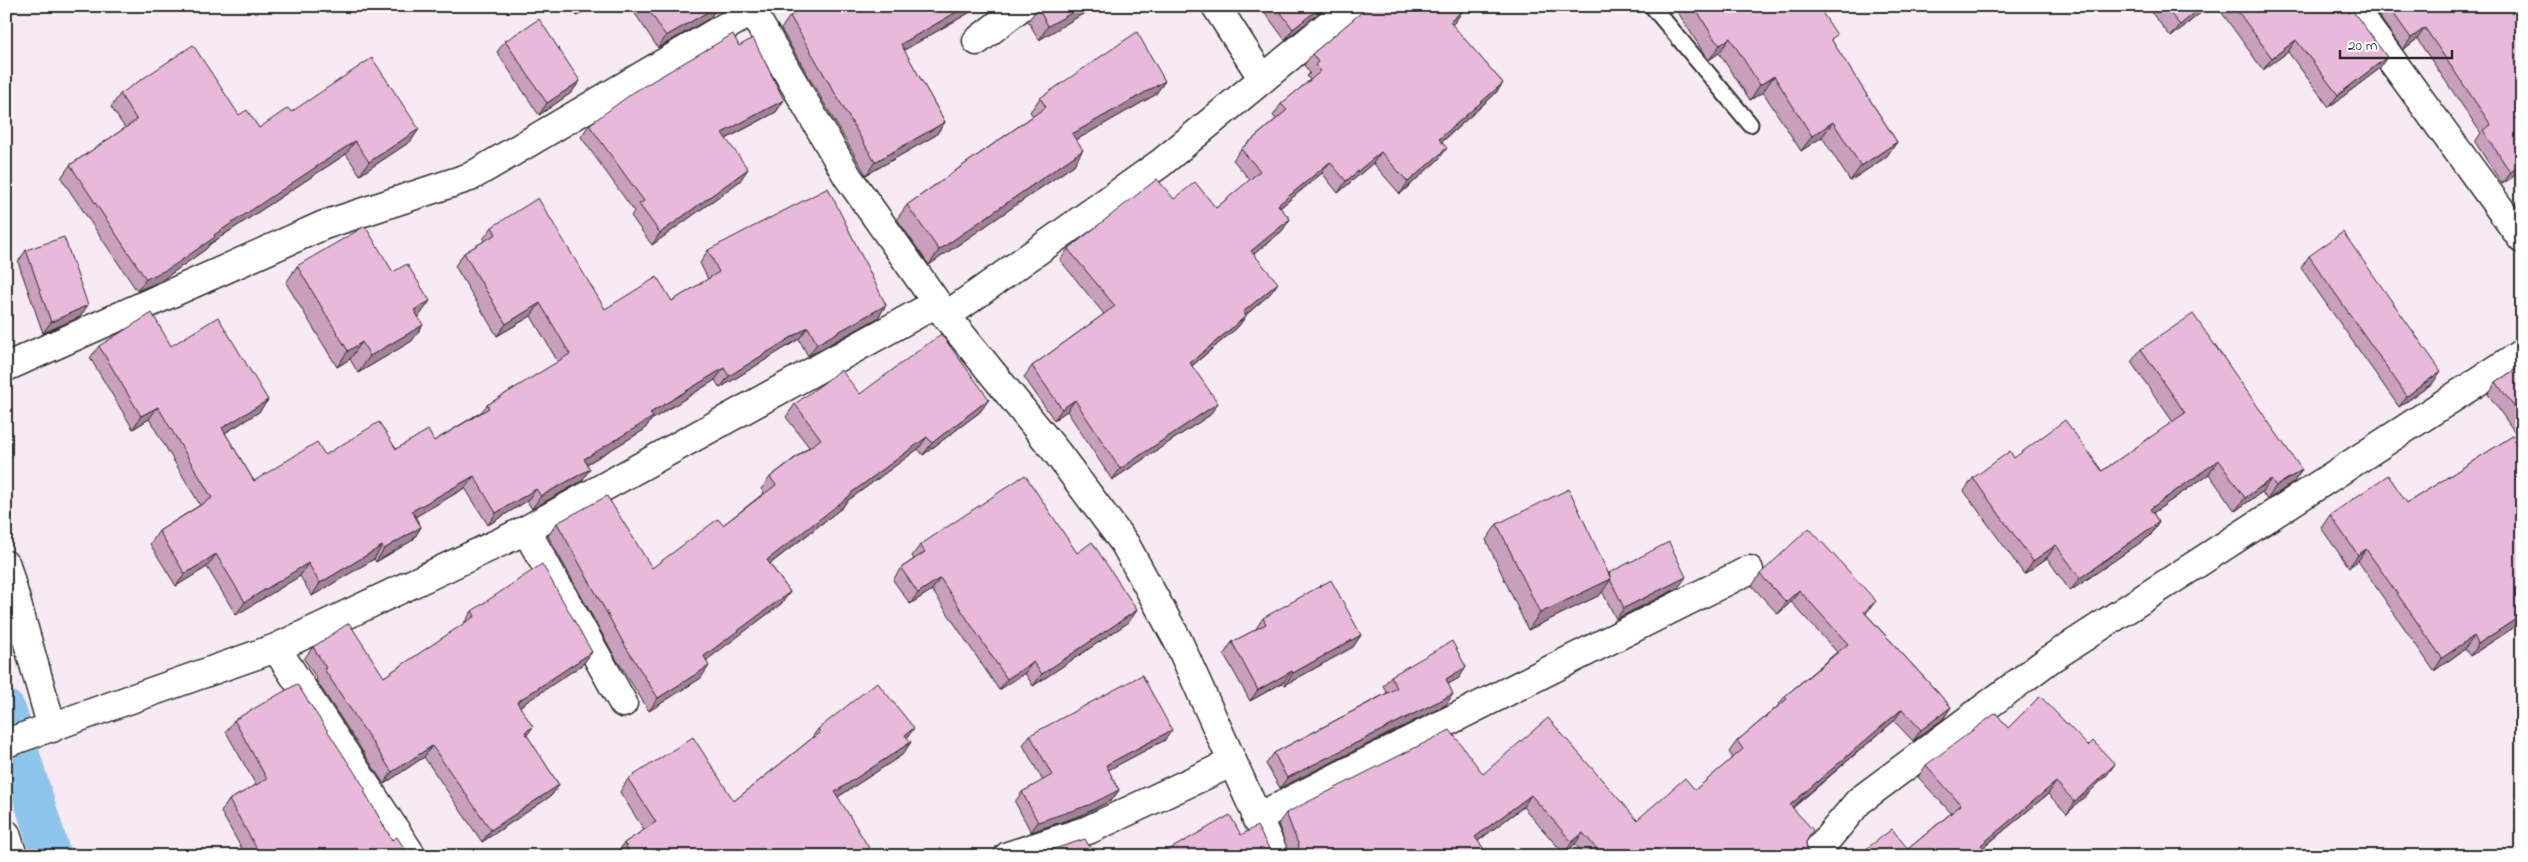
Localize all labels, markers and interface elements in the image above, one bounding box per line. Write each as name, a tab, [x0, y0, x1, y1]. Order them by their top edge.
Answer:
scale bar	[2340, 28, 2453, 60]
text: 20 m	[2348, 35, 2378, 57]

